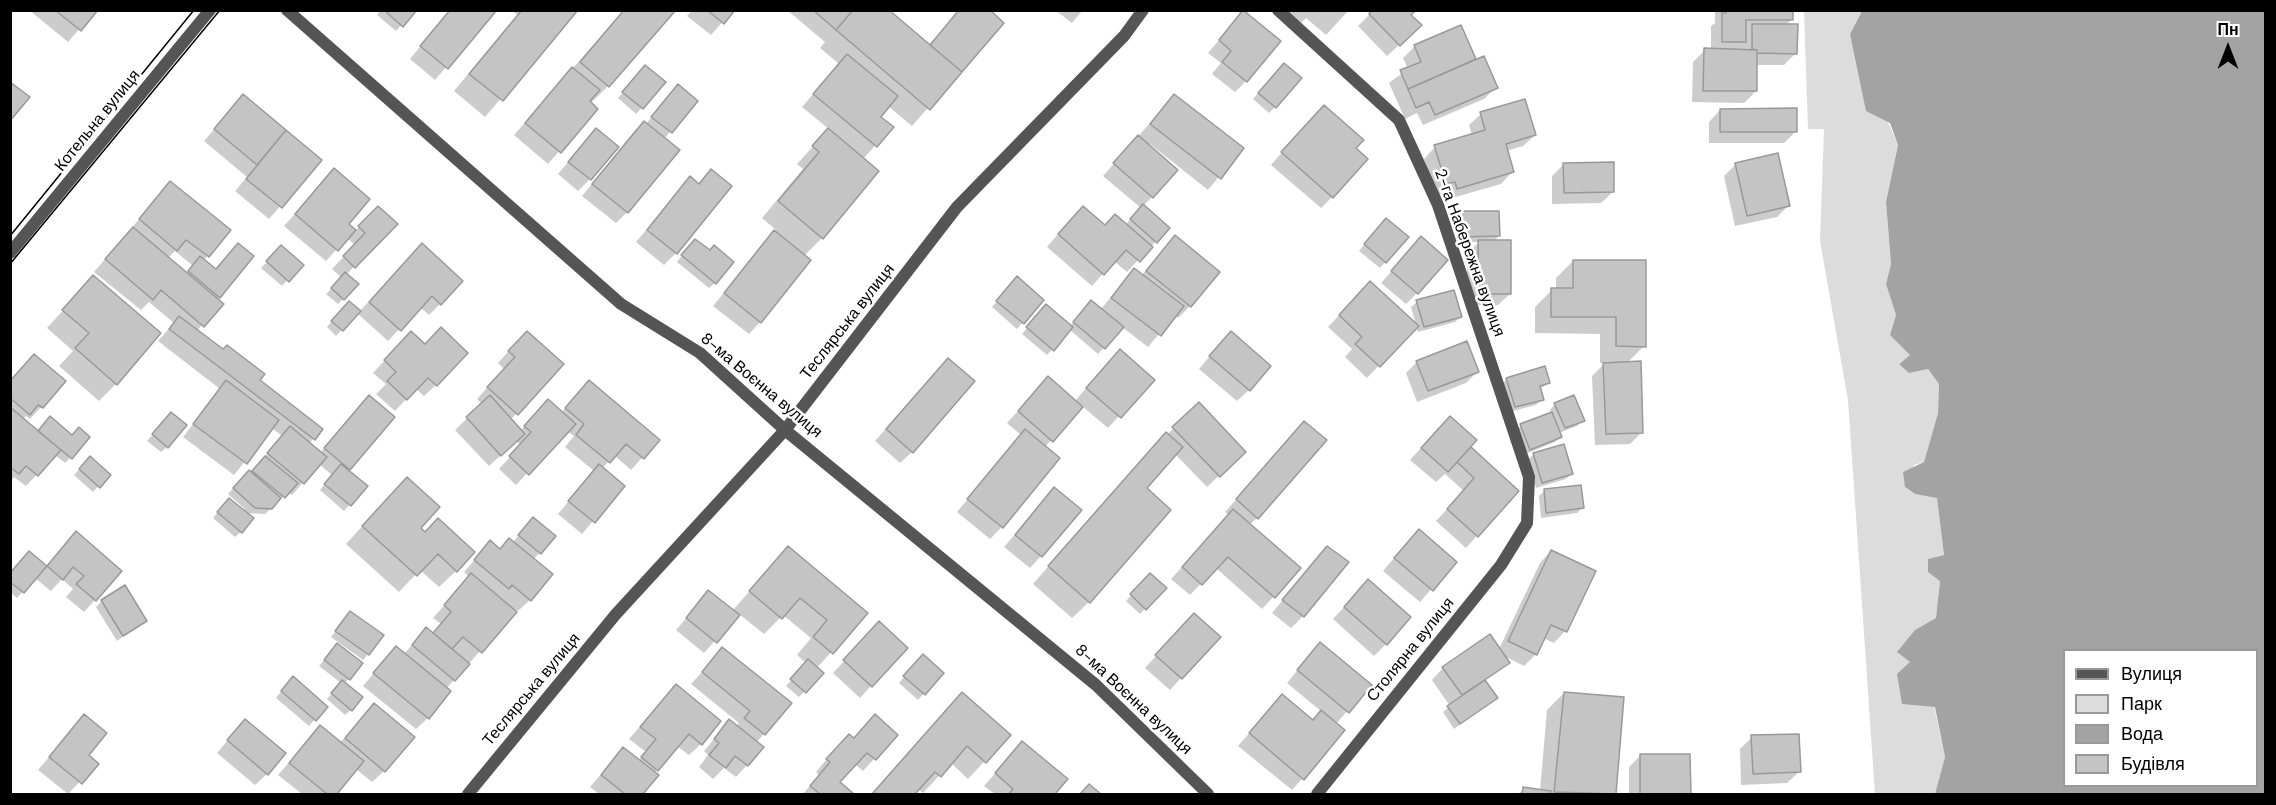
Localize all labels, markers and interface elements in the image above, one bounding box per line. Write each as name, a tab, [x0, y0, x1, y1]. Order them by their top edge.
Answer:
north arrow	[2198, 18, 2258, 78]
text: Пн	[2217, 19, 2239, 40]
street label: Котельна вулиця	[51, 66, 145, 176]
street label: 2-га Набережна вулиця	[1430, 167, 1508, 339]
street label: Теслярська вулиця	[797, 260, 899, 384]
street label: 8-ма Воєнна вулиця	[696, 329, 826, 443]
street label: Столярна вулиця	[1363, 594, 1459, 706]
street label: Теслярська вулиця	[479, 630, 585, 750]
street label: 8-ма Воєнна вулиця	[1071, 641, 1195, 759]
legend	[2063, 649, 2258, 787]
text: Вулиця	[2121, 662, 2182, 686]
text: Парк	[2121, 692, 2162, 716]
text: Вода	[2121, 722, 2163, 746]
text: Будівля	[2121, 752, 2185, 776]

